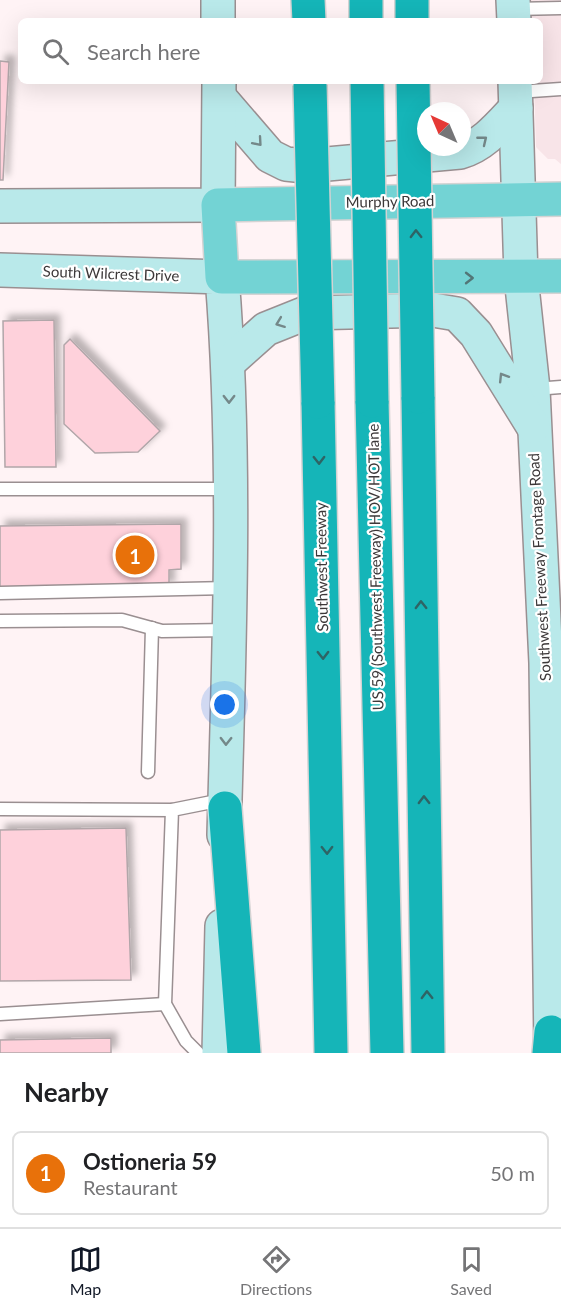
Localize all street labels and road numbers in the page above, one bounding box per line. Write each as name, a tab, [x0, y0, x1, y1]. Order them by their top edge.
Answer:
street label: Murphy Road	[345, 191, 434, 211]
street label: South Wilcrest Drive	[42, 262, 180, 284]
street label: US 59 (Southwest Freeway) HOV/HOT lane	[363, 423, 387, 711]
street label: Southwest Freeway Frontage Road	[524, 453, 554, 681]
street label: Southwest Freeway	[311, 502, 331, 632]

